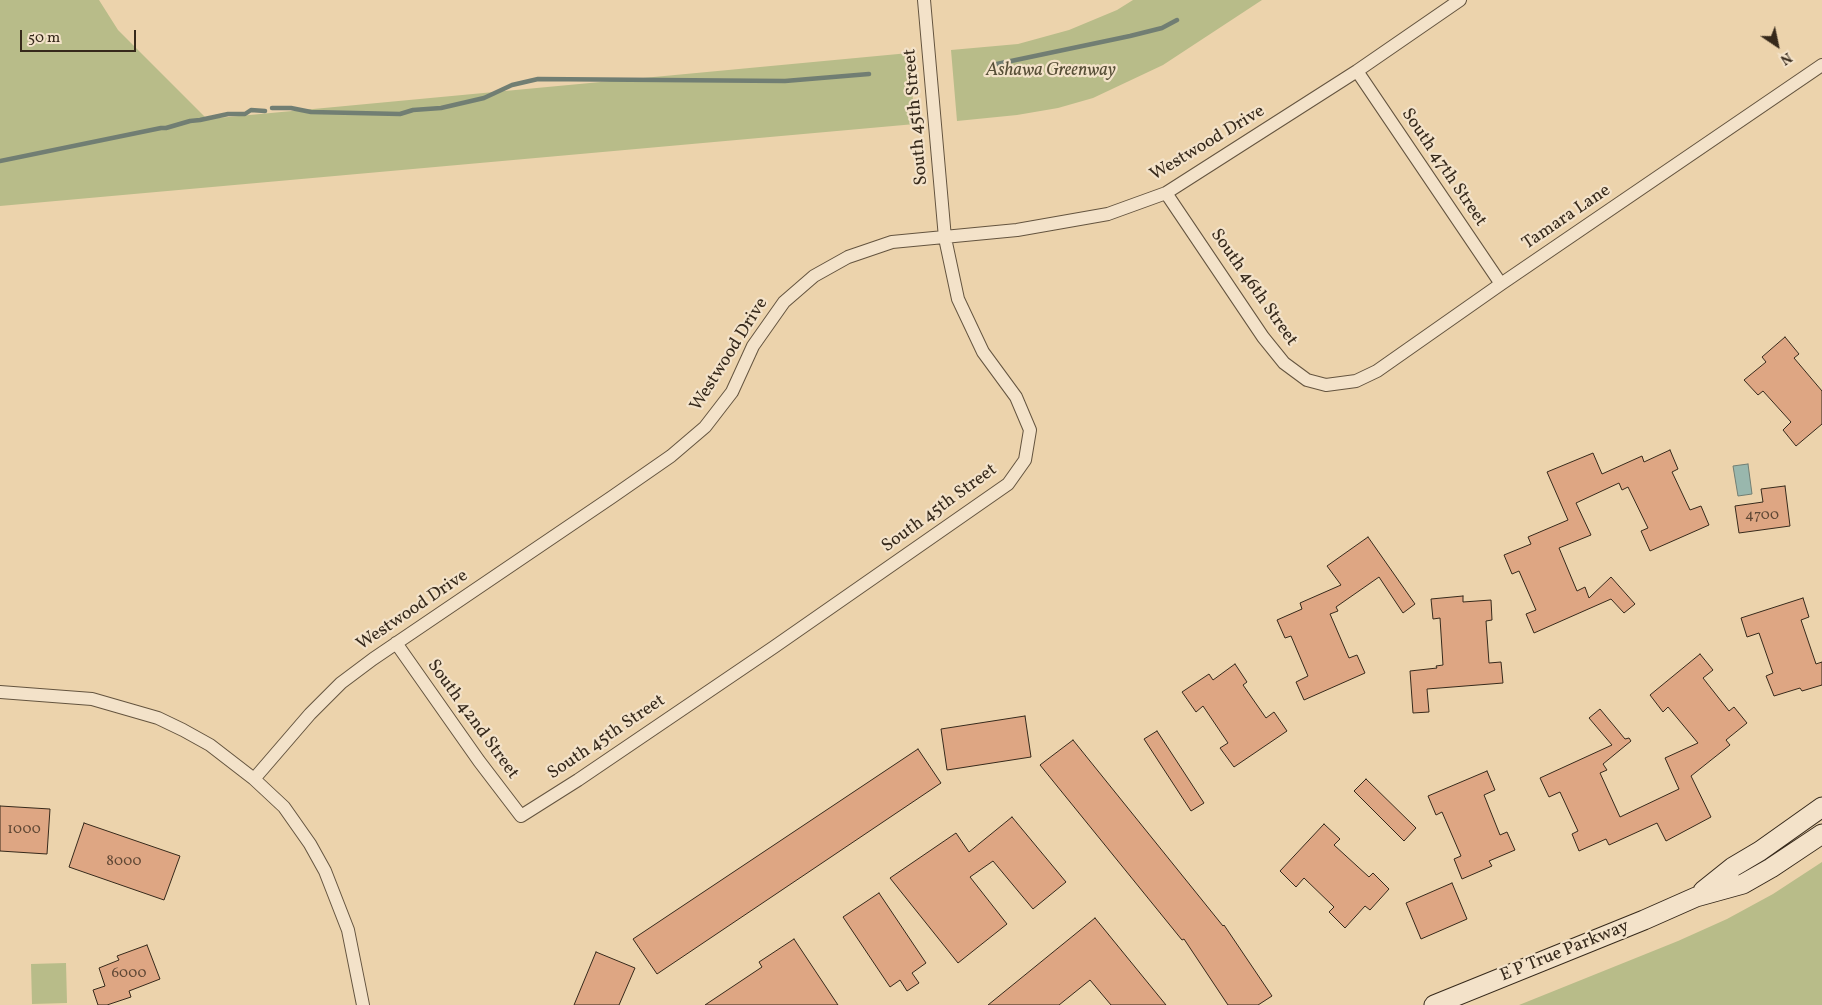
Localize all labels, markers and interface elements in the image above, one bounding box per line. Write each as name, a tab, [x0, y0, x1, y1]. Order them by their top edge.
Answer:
scale bar	[22, 20, 139, 52]
north arrow	[1752, 20, 1802, 70]
text: 50 m	[28, 28, 60, 49]
text: N	[1776, 47, 1795, 69]
street label: South 45th Street	[900, 48, 934, 186]
park label: Ashawa Greenway	[986, 61, 1116, 83]
street label: Westwood Drive	[1147, 101, 1269, 187]
street label: South 47th Street	[1396, 105, 1490, 231]
street label: Tamara Lane	[1519, 181, 1615, 255]
street label: South 46th Street	[1205, 225, 1301, 351]
street label: Westwood Drive	[686, 294, 774, 416]
street label: South 45th Street	[878, 460, 1002, 558]
house number: 4700	[1745, 507, 1779, 525]
street label: Westwood Drive	[353, 566, 473, 656]
street label: South 42nd Street	[421, 656, 523, 784]
street label: South 45th Street	[544, 691, 670, 785]
house number: 1000	[7, 821, 41, 839]
house number: 8000	[106, 853, 142, 871]
street label: E P True Parkway	[1497, 916, 1633, 988]
house number: 6000	[111, 965, 147, 983]

